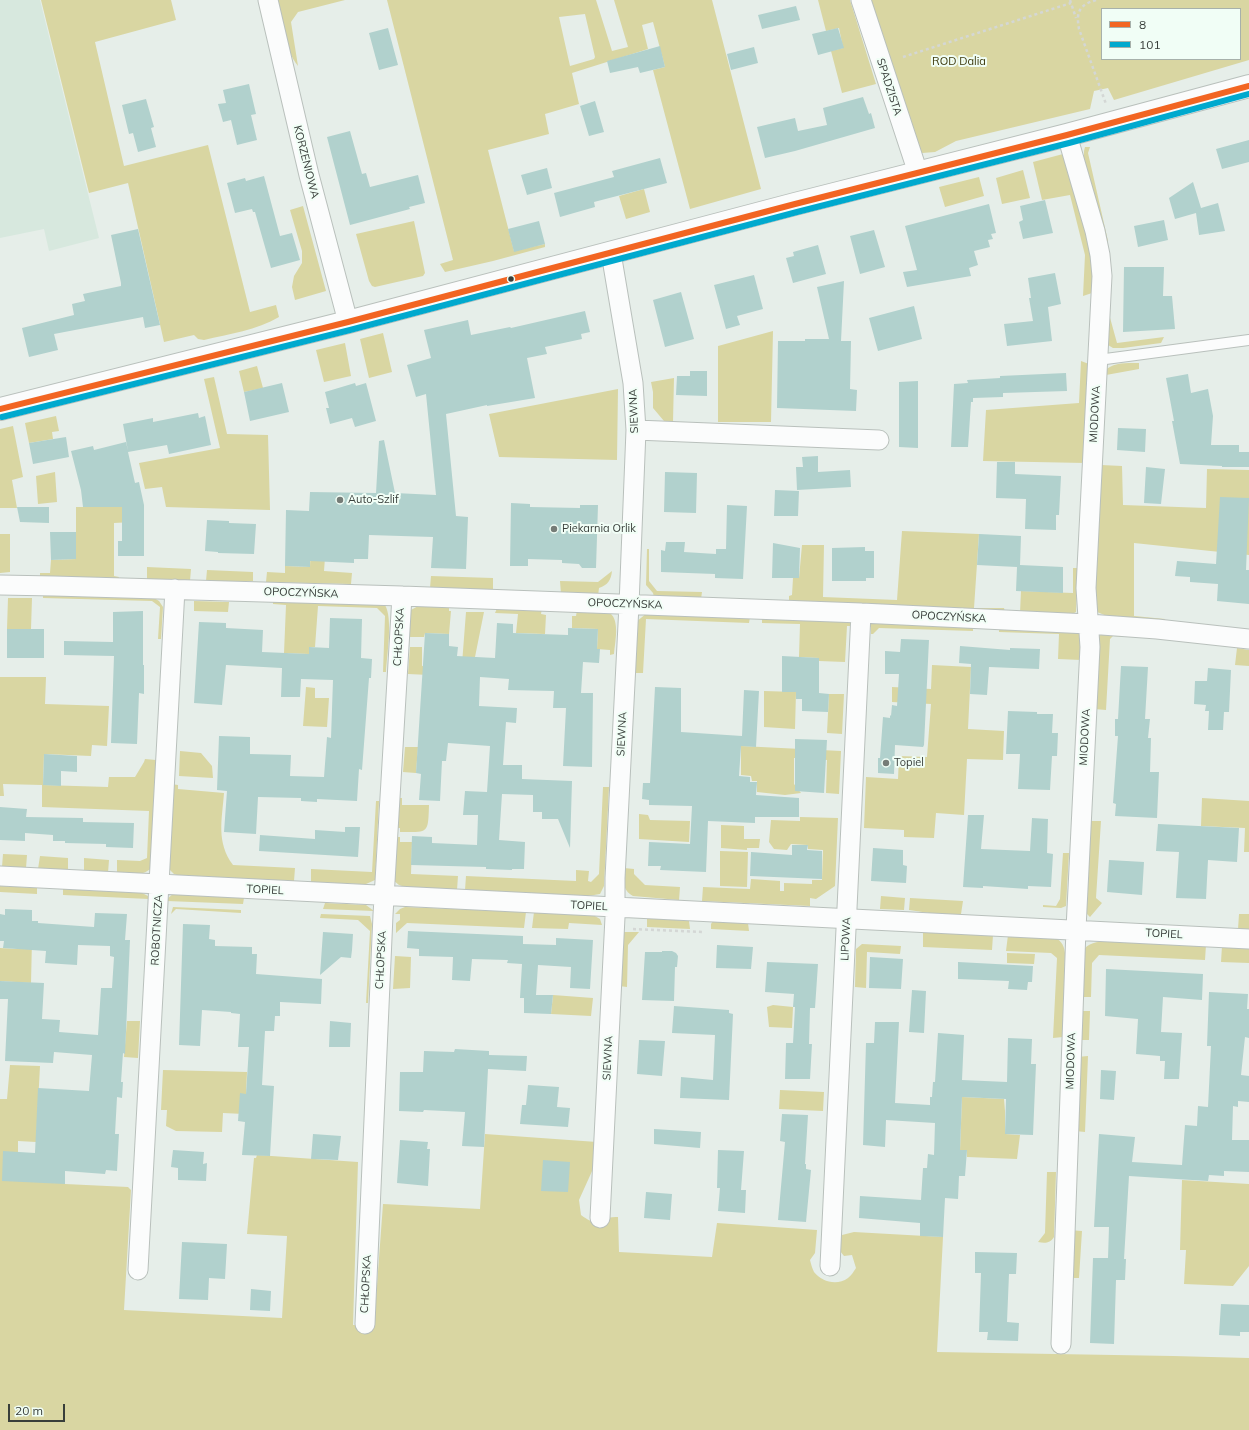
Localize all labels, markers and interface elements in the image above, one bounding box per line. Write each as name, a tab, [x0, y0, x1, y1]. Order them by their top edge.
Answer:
legend	[1101, 8, 1241, 60]
text: 8	[1139, 17, 1146, 32]
text: 101	[1139, 37, 1161, 52]
park label: ROD Dalia	[932, 55, 986, 69]
street label: SPADZISTA	[874, 57, 904, 117]
street label: KORZENIOWA	[291, 124, 321, 200]
unlabelled marker	[506, 274, 516, 284]
street label: MIODOWA	[1087, 385, 1103, 443]
street label: SIEWNA	[627, 388, 641, 434]
place label: Auto-Szlif	[348, 493, 399, 507]
marker: Auto-Szlif	[335, 495, 345, 505]
place label: Piekarnia Orlik	[562, 522, 636, 536]
marker: Piekarnia Orlik	[549, 524, 559, 534]
street label: OPOCZYŃSKA	[263, 585, 339, 601]
street label: OPOCZYŃSKA	[587, 596, 663, 612]
street label: CHŁOPSKA	[391, 607, 407, 667]
street label: OPOCZYŃSKA	[911, 608, 987, 626]
street label: MIODOWA	[1077, 708, 1093, 766]
street label: SIEWNA	[614, 711, 630, 757]
place label: Topiel	[894, 756, 924, 770]
marker: Topiel	[881, 758, 891, 768]
street label: TOPIEL	[246, 882, 284, 898]
street label: ROBOTNICZA	[149, 894, 165, 966]
street label: TOPIEL	[570, 898, 608, 914]
street label: LIPOWA	[838, 917, 854, 961]
street label: TOPIEL	[1145, 926, 1183, 942]
street label: CHŁOPSKA	[373, 930, 389, 990]
street label: MIODOWA	[1063, 1032, 1079, 1090]
street label: SIEWNA	[600, 1035, 616, 1081]
street label: CHŁOPSKA	[358, 1254, 374, 1314]
scale bar	[10, 1396, 67, 1422]
text: 20 m	[15, 1403, 43, 1418]

